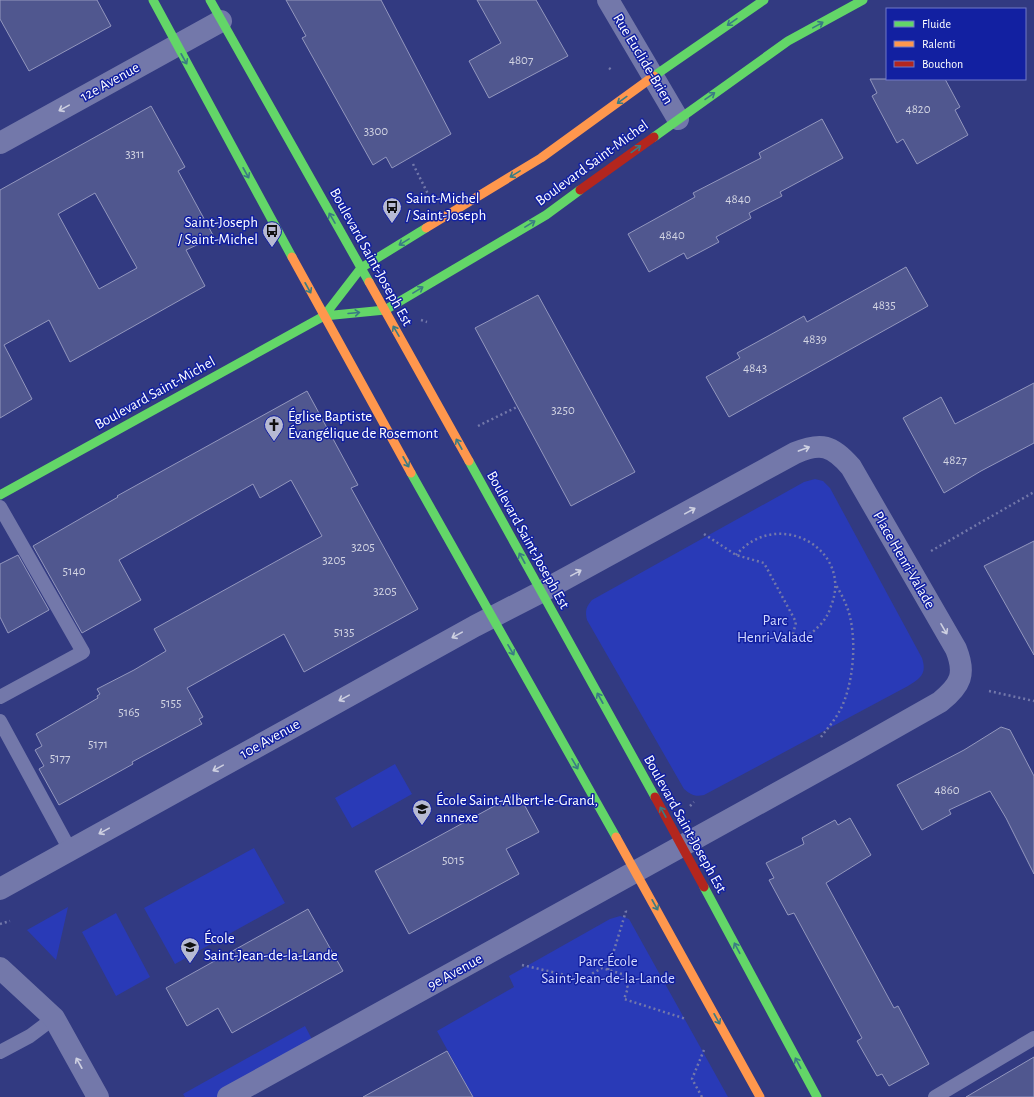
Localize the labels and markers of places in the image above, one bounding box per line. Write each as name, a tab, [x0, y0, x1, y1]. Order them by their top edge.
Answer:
place label: Saint-Michel / Saint-Joseph	[406, 191, 486, 223]
bus stop icon: Saint-Michel / Saint-Joseph	[381, 196, 403, 224]
place label: Saint-Joseph / Saint-Michel	[178, 215, 258, 247]
bus stop icon: Saint-Joseph / Saint-Michel	[261, 220, 283, 248]
place label: Église Baptiste Évangélique de Rosemont	[288, 407, 438, 441]
church icon: Église Baptiste Évangélique de Rosemont	[263, 414, 285, 442]
place label: École Saint-Albert-le-Grand, annexe	[436, 791, 598, 825]
school or university icon: École Saint-Albert-le-Grand, annexe	[411, 798, 433, 826]
place label: École Saint-Jean-de-la-Lande	[204, 929, 338, 963]
school or university icon: École Saint-Jean-de-la-Lande	[179, 936, 201, 964]

